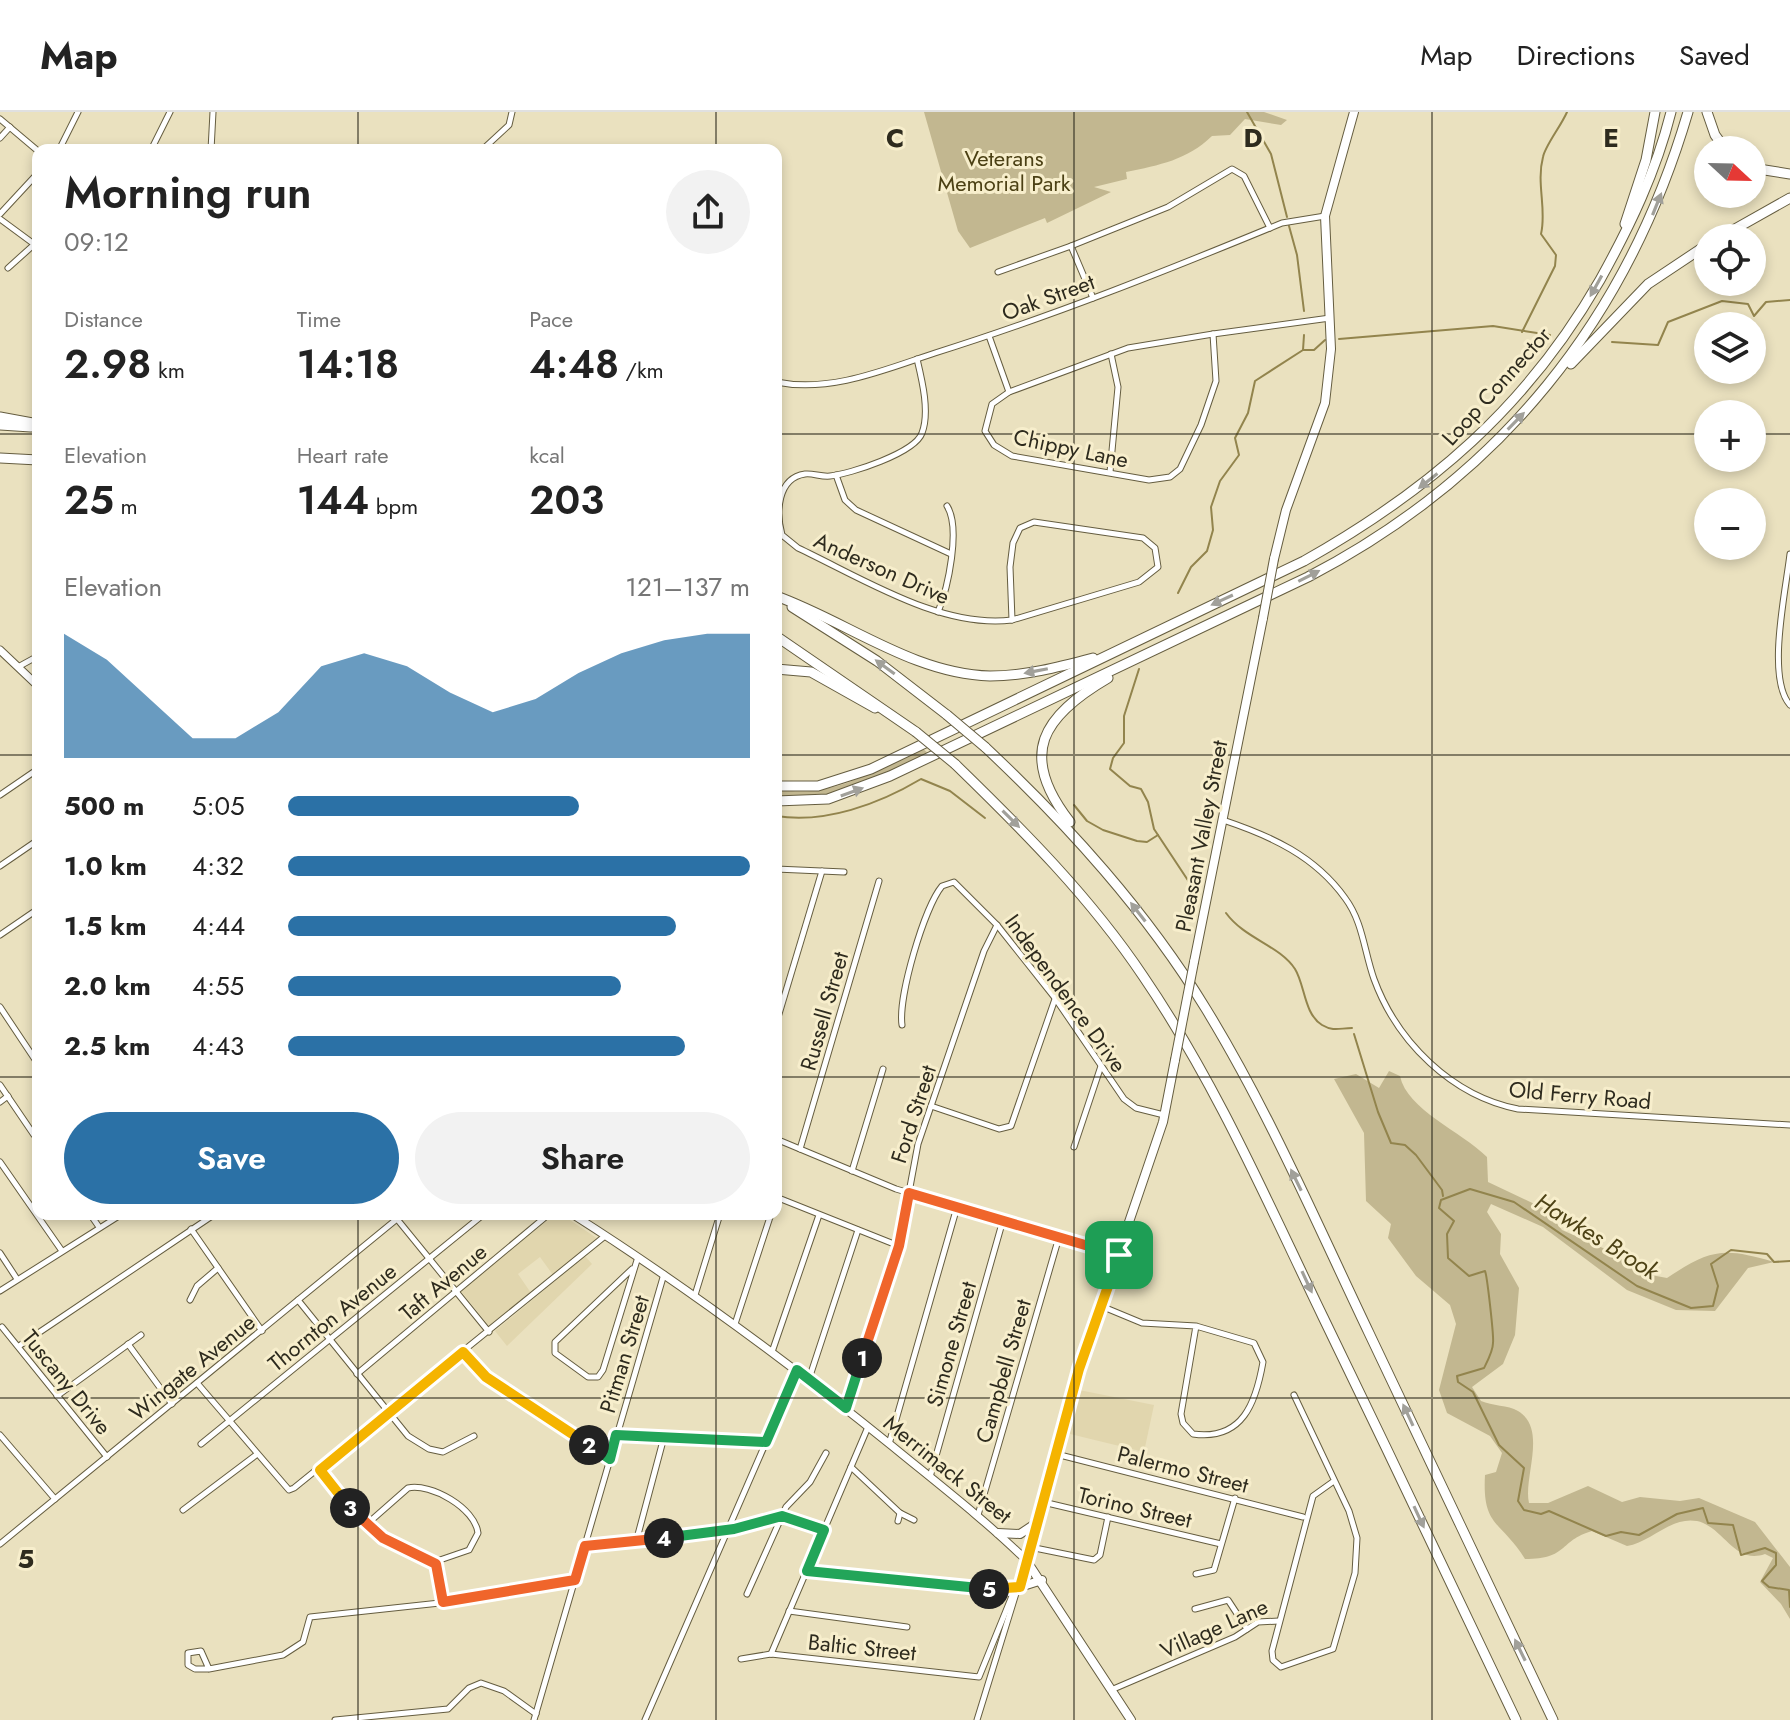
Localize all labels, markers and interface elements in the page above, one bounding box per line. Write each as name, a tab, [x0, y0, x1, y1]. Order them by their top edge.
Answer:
text: Map	[40, 28, 118, 83]
text: Map	[1420, 35, 1472, 76]
text: Directions	[1516, 35, 1635, 76]
text: Saved	[1679, 35, 1750, 76]
text: C	[886, 119, 904, 157]
text: D	[1243, 119, 1263, 157]
text: E	[1603, 119, 1619, 157]
north arrow	[1694, 136, 1766, 208]
map controls	[1694, 136, 1766, 560]
park label: Veterans Memorial Park	[937, 142, 1071, 199]
text: Morning run	[64, 161, 312, 225]
button: share	[666, 170, 750, 254]
one-way arrow	[1651, 192, 1664, 216]
text: 09:12	[64, 223, 129, 261]
button: locate	[1694, 224, 1766, 296]
street label: Oak Street	[997, 265, 1100, 329]
one-way arrow	[1590, 275, 1604, 297]
text: Distance	[64, 303, 143, 335]
text: Time	[297, 303, 341, 335]
text: Pace	[529, 303, 573, 335]
button: layers	[1694, 312, 1766, 384]
street label: Loop Connector	[1434, 319, 1558, 452]
text: 2.98	[64, 335, 151, 393]
text: 14:18	[297, 335, 399, 393]
text: 4:48	[529, 335, 619, 393]
text: km	[151, 354, 185, 386]
text: /km	[619, 354, 664, 386]
button: +	[1694, 400, 1766, 472]
one-way arrow	[1507, 412, 1525, 431]
street label: Chippy Lane	[1011, 420, 1131, 476]
text: Elevation	[64, 439, 147, 471]
text: Heart rate	[297, 439, 388, 471]
text: kcal	[529, 439, 565, 471]
text: 25	[64, 471, 114, 529]
text: 144	[297, 471, 369, 529]
text: 203	[529, 471, 604, 529]
one-way arrow	[1417, 473, 1438, 489]
button: −	[1694, 488, 1766, 560]
text: m	[114, 490, 138, 522]
text: bpm	[369, 490, 418, 522]
street label: Anderson Drive	[809, 524, 955, 612]
text: Elevation	[64, 568, 162, 606]
text: 121–137 m	[625, 568, 750, 606]
one-way arrow	[1298, 569, 1321, 583]
one-way arrow	[1211, 593, 1234, 607]
one-way arrow	[874, 660, 895, 675]
one-way arrow	[1024, 665, 1049, 678]
street label: Pleasant Valley Street	[1167, 737, 1235, 935]
one-way arrow	[840, 785, 864, 798]
text: 500 m	[64, 787, 144, 825]
text: 5:05	[192, 787, 245, 825]
one-way arrow	[1001, 809, 1020, 827]
text: 1.0 km	[64, 847, 147, 885]
text: 4:32	[192, 847, 244, 885]
one-way arrow	[1131, 902, 1147, 922]
text: 1.5 km	[64, 907, 147, 945]
text: 4:44	[192, 907, 245, 945]
street label: Independence Drive	[998, 907, 1134, 1079]
street label: Russell Street	[792, 947, 856, 1074]
text: 2.0 km	[64, 967, 151, 1005]
text: 4:55	[192, 967, 244, 1005]
text: 2.5 km	[64, 1027, 150, 1065]
text: 4:43	[192, 1027, 244, 1065]
street label: Ford Street	[882, 1060, 944, 1167]
street label: Old Ferry Road	[1508, 1073, 1652, 1117]
button: Save	[64, 1112, 399, 1204]
button: Share	[415, 1112, 750, 1204]
one-way arrow	[1289, 1169, 1303, 1192]
water label: Hawkes Brook	[1528, 1184, 1667, 1289]
pin	[1085, 1221, 1153, 1289]
icon: arrive	[1097, 1233, 1141, 1277]
street label: Taft Avenue	[392, 1236, 494, 1328]
street label: Thornton Avenue	[261, 1255, 403, 1379]
one-way arrow	[1300, 1270, 1314, 1294]
street label: Simone Street	[918, 1277, 984, 1410]
street label: Pitman Street	[591, 1291, 657, 1417]
street label: Campbell Street	[967, 1295, 1039, 1447]
street label: Wingate Avenue	[122, 1306, 262, 1428]
street label: Tuscany Drive	[15, 1323, 119, 1441]
pin: 1	[842, 1338, 882, 1378]
text: 1	[856, 1342, 868, 1374]
one-way arrow	[1401, 1403, 1415, 1426]
street label: Merrimack Street	[877, 1407, 1020, 1531]
pin: 2	[569, 1425, 609, 1465]
text: 2	[582, 1429, 596, 1461]
street label: Palermo Street	[1114, 1437, 1253, 1501]
street label: Torino Street	[1075, 1478, 1196, 1536]
pin: 3	[330, 1488, 370, 1528]
text: 3	[343, 1492, 357, 1524]
one-way arrow	[1412, 1505, 1426, 1528]
pin: 4	[644, 1518, 684, 1558]
text: 4	[656, 1522, 672, 1554]
text: 5	[18, 1540, 34, 1578]
pin: 5	[969, 1569, 1009, 1609]
text: 5	[982, 1573, 996, 1605]
street label: Village Lane	[1155, 1590, 1273, 1666]
street label: Baltic Street	[806, 1625, 918, 1669]
one-way arrow	[1513, 1638, 1527, 1661]

